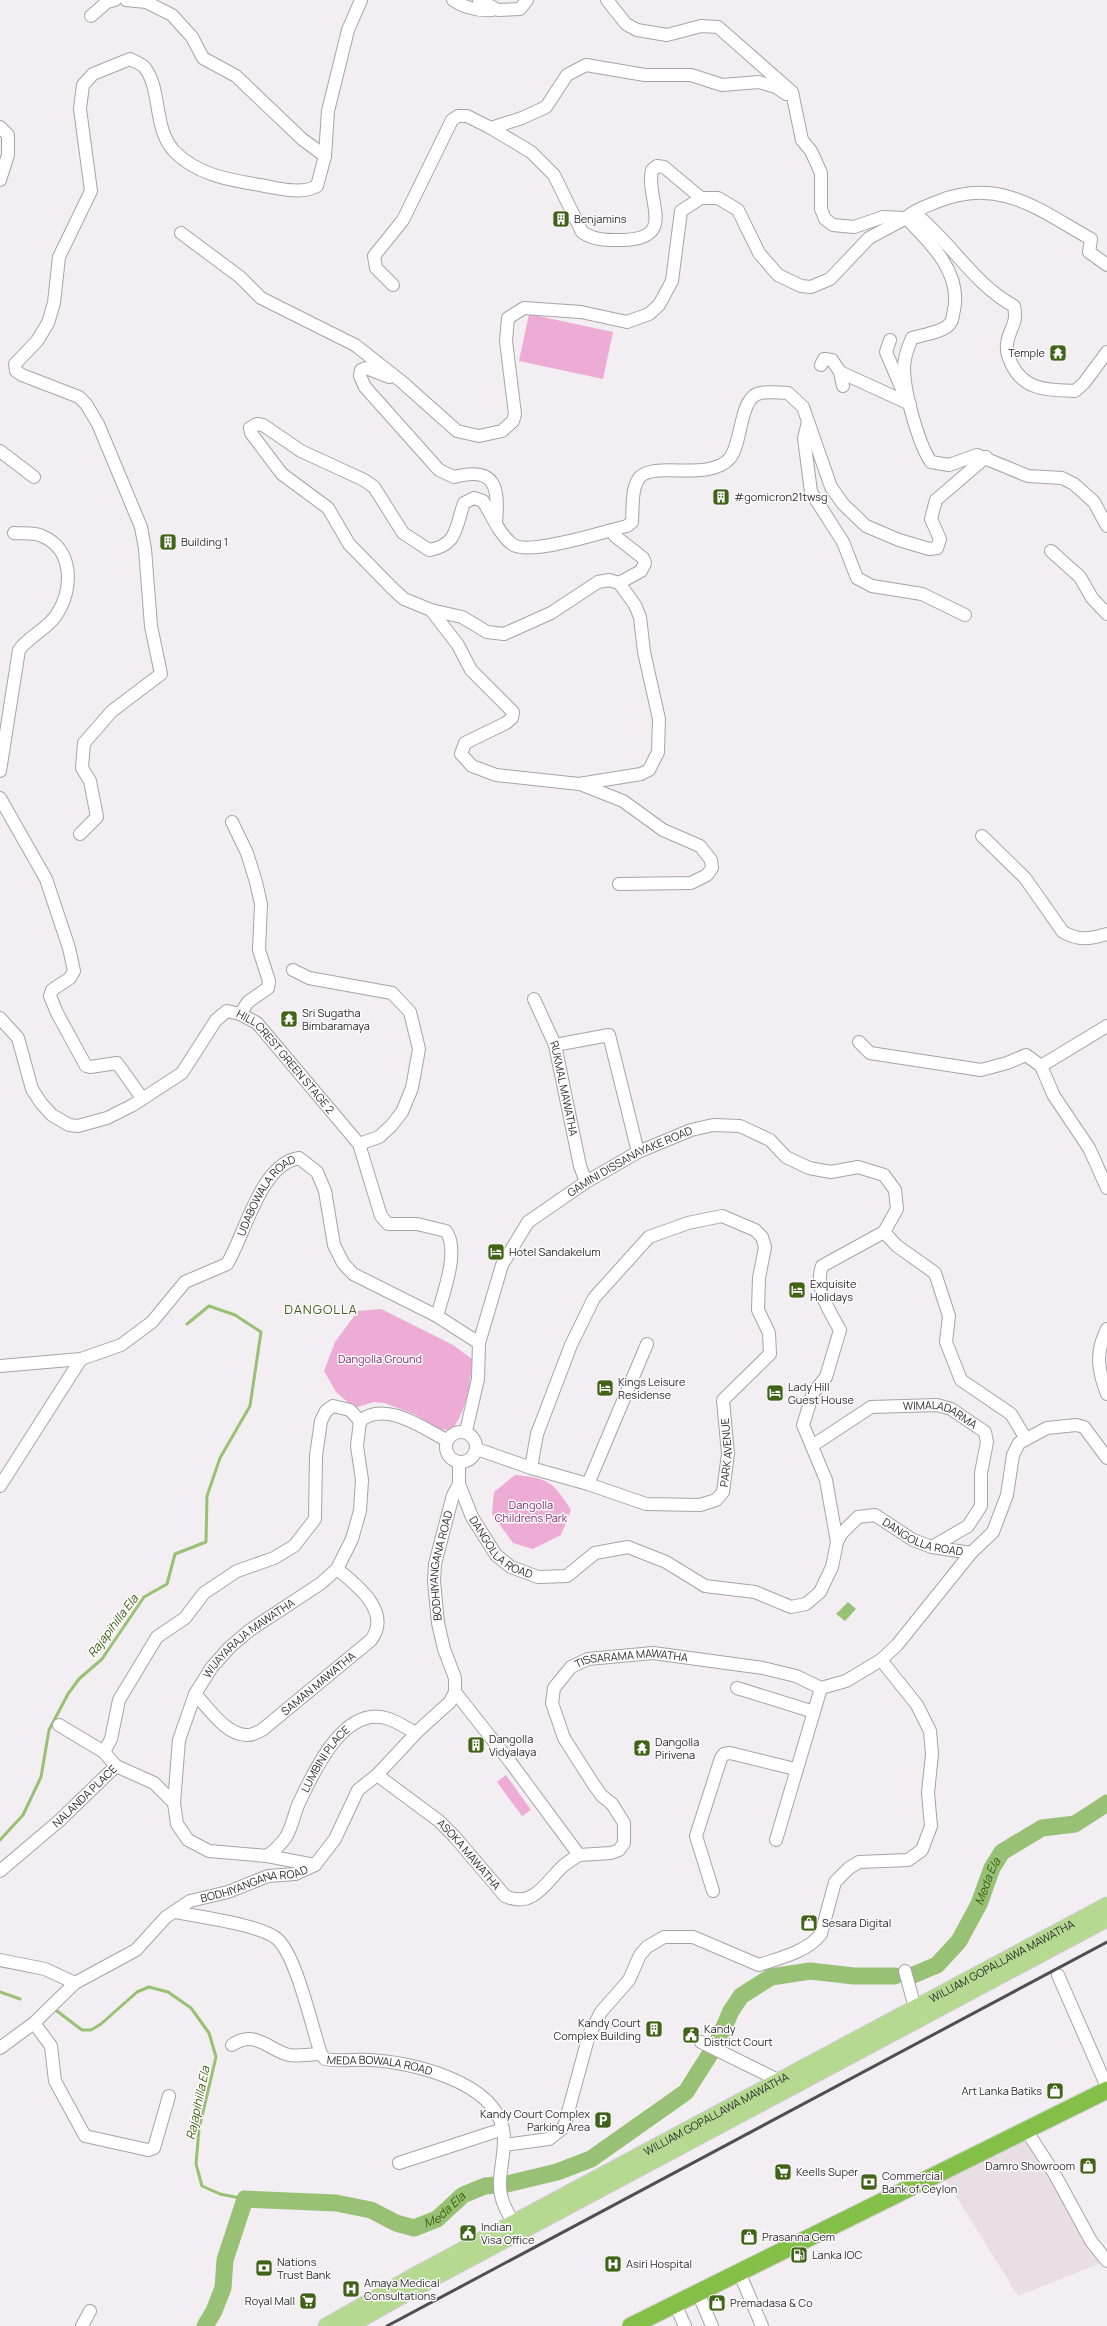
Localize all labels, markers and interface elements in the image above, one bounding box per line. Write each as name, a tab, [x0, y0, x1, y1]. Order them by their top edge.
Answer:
building icon: Benjamins	[551, 209, 571, 229]
place label: Benjamins	[574, 211, 627, 226]
temple icon: Temple	[1048, 343, 1068, 363]
place label: Temple	[1008, 345, 1046, 360]
building icon: #gomicron21twsg	[711, 487, 731, 507]
place label: #gomicron21twsg	[734, 489, 828, 504]
building icon: Building 1	[158, 532, 178, 552]
place label: Building 1	[181, 534, 228, 549]
place label: Sri Sugatha Bimbaramaya	[302, 1005, 370, 1033]
street label: HILL CREST GREEN STAGE 2	[234, 1006, 338, 1116]
temple icon: Sri Sugatha Bimbaramaya	[279, 1009, 299, 1029]
street label: RUKMAL MAWATHA	[547, 1038, 582, 1137]
street label: GAMINI DISSANAYAKE ROAD	[564, 1122, 695, 1200]
street label: UDABOWALA ROAD	[233, 1151, 298, 1238]
hotel icon: Hotel Sandakelum	[486, 1242, 506, 1262]
place label: Hotel Sandakelum	[509, 1244, 601, 1259]
place label: Exquisite Holidays	[810, 1276, 857, 1304]
hotel icon: Exquisite Holidays	[787, 1280, 807, 1300]
district label: DANGOLLA	[284, 1300, 358, 1318]
park label: Dangolla Ground	[338, 1351, 422, 1366]
place label: Kings Leisure Residense	[618, 1374, 686, 1402]
hotel icon: Kings Leisure Residense	[595, 1378, 615, 1398]
place label: Lady Hill Guest House	[788, 1379, 854, 1407]
hotel icon: Lady Hill Guest House	[765, 1383, 785, 1403]
street label: WIMALADARMA	[903, 1397, 981, 1432]
street label: PARK AVENUE	[716, 1417, 735, 1488]
park label: Dangolla Childrens Park	[495, 1497, 568, 1525]
street label: BODHIYANGANA ROAD	[426, 1509, 456, 1621]
street label: DANGOLLA ROAD	[466, 1513, 535, 1581]
street label: DANGOLLA ROAD	[880, 1514, 964, 1559]
water label: Rajapihilla Ela	[83, 1590, 143, 1661]
street label: WIJAYARAJA MAWATHA	[199, 1595, 297, 1681]
street label: TISSARAMA MAWATHA	[572, 1645, 689, 1671]
street label: SAMAN MAWATHA	[278, 1648, 358, 1718]
street label: LUMBINI PLACE	[297, 1722, 352, 1795]
place label: Dangolla Vidyalaya	[489, 1731, 536, 1759]
place label: Dangolla Pirivena	[655, 1734, 699, 1762]
building icon: Dangolla Vidyalaya	[466, 1735, 486, 1755]
temple icon: Dangolla Pirivena	[632, 1738, 652, 1758]
street label: NALANDA PLACE	[49, 1761, 120, 1830]
street label: ASOKA MAWATHA	[434, 1815, 504, 1893]
water label: Meda Ela	[970, 1853, 1005, 1907]
street label: BODHIYANGANA ROAD	[199, 1861, 310, 1905]
shop icon: Sesara Digital	[799, 1913, 819, 1933]
place label: Sesara Digital	[822, 1915, 891, 1930]
street label: WILLIAM GOPALLAWA MAWATHA	[926, 1916, 1077, 2006]
place label: Kandy Court Complex Building	[553, 2015, 641, 2043]
building icon: Kandy Court Complex Building	[644, 2019, 664, 2039]
place label: Kandy District Court	[704, 2021, 773, 2049]
public building icon: Kandy District Court	[681, 2025, 701, 2045]
street label: MEDA BOWALA ROAD	[326, 2052, 435, 2078]
water label: Rajapihilla Ela	[181, 2063, 214, 2141]
street label: WILLIAM GOPALLAWA MAWATHA	[641, 2069, 791, 2159]
shop icon: Art Lanka Batiks	[1045, 2081, 1065, 2101]
place label: Art Lanka Batiks	[961, 2083, 1042, 2098]
place label: Kandy Court Complex Parking Area	[480, 2106, 590, 2134]
parking icon: Kandy Court Complex Parking Area	[593, 2110, 613, 2130]
shop icon: Damro Showroom	[1078, 2156, 1098, 2176]
place label: Damro Showroom	[985, 2158, 1075, 2173]
supermarket icon: Keells Super	[773, 2162, 793, 2182]
place label: Keells Super	[796, 2164, 858, 2179]
place label: Commercial Bank of Ceylon	[882, 2168, 957, 2196]
bank icon: Commercial Bank of Ceylon	[859, 2172, 879, 2192]
water label: Meda Ela	[421, 2187, 470, 2231]
place label: Indian Visa Office	[481, 2219, 535, 2247]
public building icon: Indian Visa Office	[458, 2223, 478, 2243]
shop icon: Prasanna Gem	[739, 2227, 759, 2247]
place label: Prasanna Gem	[762, 2229, 835, 2244]
fuel station icon: Lanka IOC	[789, 2245, 809, 2265]
place label: Lanka IOC	[812, 2247, 863, 2262]
place label: Nations Trust Bank	[277, 2254, 331, 2282]
hospital icon: Asiri Hospital	[603, 2254, 623, 2274]
place label: Asiri Hospital	[626, 2256, 692, 2271]
bank icon: Nations Trust Bank	[254, 2258, 274, 2278]
place label: Amaya Medical Consultations	[364, 2275, 439, 2303]
hospital icon: Amaya Medical Consultations	[341, 2279, 361, 2299]
supermarket icon: Royal Mall	[298, 2291, 318, 2311]
place label: Royal Mall	[245, 2293, 295, 2308]
shop icon: Premadasa & Co	[707, 2293, 727, 2313]
place label: Premadasa & Co	[730, 2295, 813, 2310]

